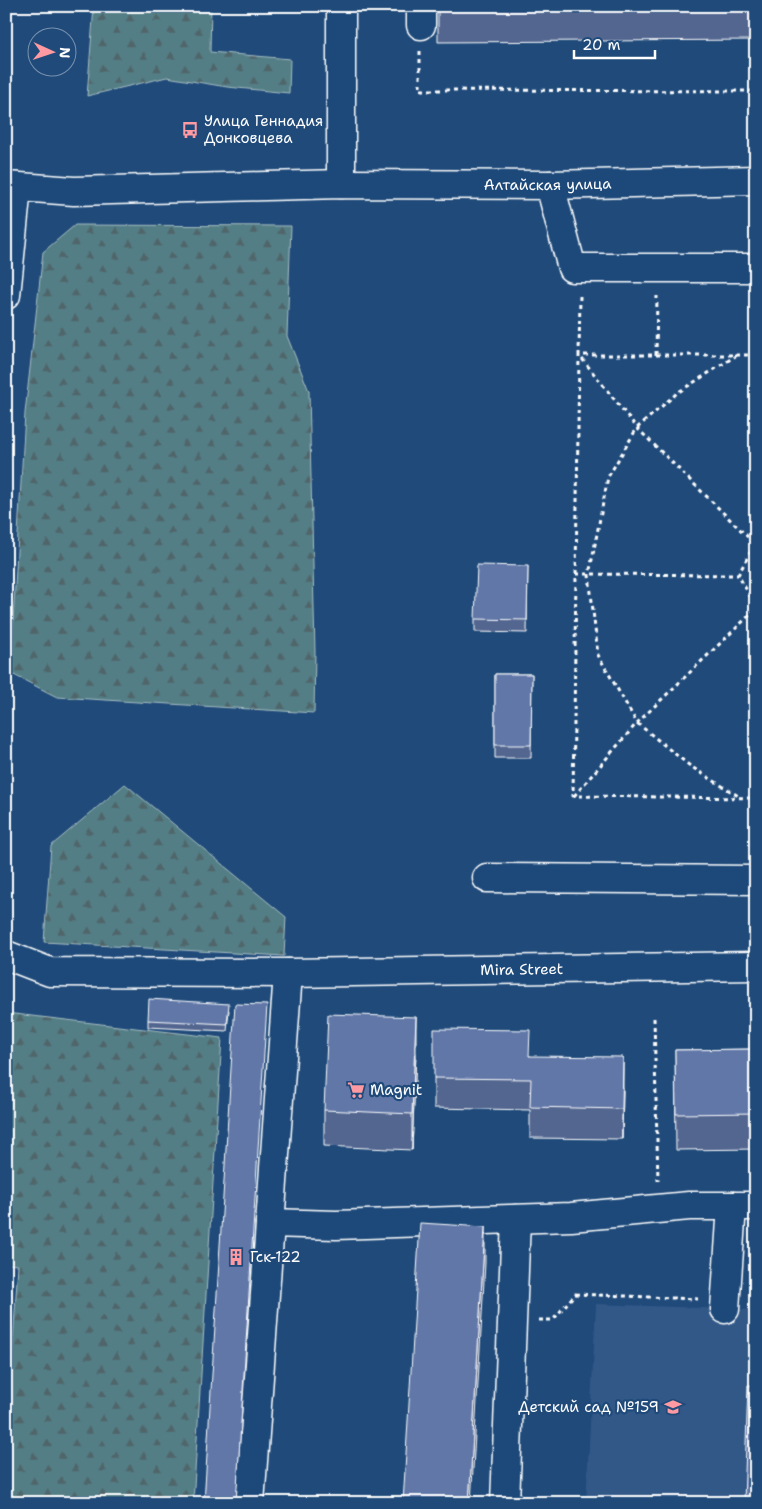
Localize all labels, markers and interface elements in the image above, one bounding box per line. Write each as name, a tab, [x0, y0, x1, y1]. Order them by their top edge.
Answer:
north arrow	[28, 28, 78, 78]
scale bar	[574, 28, 656, 60]
text: 20 m	[582, 35, 621, 55]
text: N	[56, 47, 74, 59]
place label: Улица Геннадия Донковцева	[204, 111, 323, 148]
bus stop icon: Улица Геннадия Донковцева	[180, 120, 200, 140]
street label: Алтайская улица	[484, 173, 612, 195]
street label: Mira Street	[480, 959, 563, 980]
supermarket icon: Magnit	[346, 1080, 366, 1100]
place label: Magnit	[370, 1080, 422, 1100]
building icon: Гск-122	[226, 1247, 246, 1267]
place label: Гск-122	[250, 1247, 301, 1267]
place label: Детский сад №159	[518, 1397, 659, 1417]
school or university icon: Детский сад №159	[663, 1397, 683, 1417]

